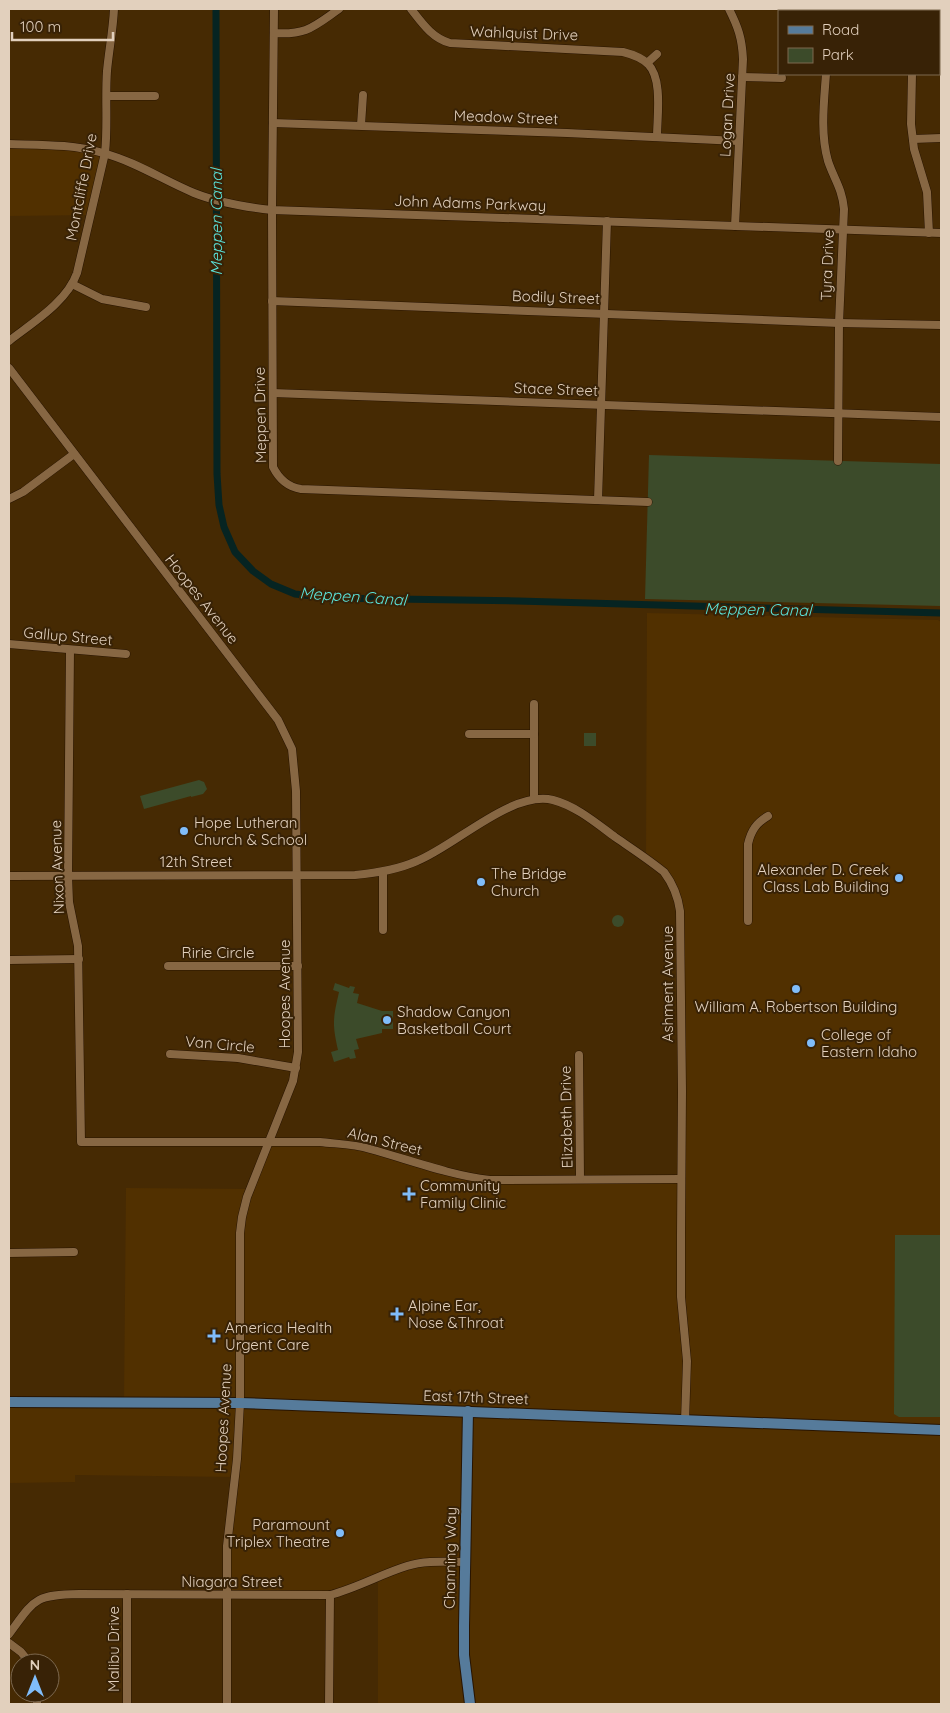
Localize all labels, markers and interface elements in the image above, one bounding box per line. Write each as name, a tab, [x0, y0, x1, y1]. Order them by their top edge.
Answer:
scale bar	[12, 10, 114, 42]
legend	[778, 10, 940, 75]
text: 100 m	[20, 17, 61, 36]
text: Road	[822, 20, 859, 39]
street label: Wahlquist Drive	[469, 22, 579, 44]
text: Park	[822, 45, 854, 64]
street label: Logan Drive	[715, 72, 739, 158]
street label: Meadow Street	[453, 106, 559, 128]
street label: Montcliffe Drive	[61, 132, 101, 242]
water label: Meppen Canal	[206, 166, 226, 276]
street label: John Adams Parkway	[394, 191, 546, 215]
street label: Tyra Drive	[816, 229, 838, 301]
street label: Bodily Street	[512, 286, 600, 308]
street label: Meppen Drive	[250, 367, 270, 463]
street label: Stace Street	[514, 378, 598, 400]
street label: Hoopes Avenue	[161, 550, 243, 648]
water label: Meppen Canal	[299, 582, 409, 610]
water label: Meppen Canal	[704, 598, 814, 620]
street label: Gallup Street	[23, 623, 113, 649]
place label: Hope Lutheran Church & School	[194, 813, 307, 849]
street label: Nixon Avenue	[46, 820, 68, 914]
marker: Hope Lutheran Church & School	[178, 825, 190, 837]
street label: 12th Street	[160, 852, 232, 871]
place label: Alexander D. Creek Class Lab Building	[757, 860, 889, 896]
place label: The Bridge Church	[491, 864, 567, 900]
marker: Alexander D. Creek Class Lab Building	[893, 872, 905, 884]
marker: The Bridge Church	[475, 876, 487, 888]
street label: Ashment Avenue	[658, 926, 677, 1042]
street label: Hoopes Avenue	[275, 940, 294, 1048]
street label: Ririe Circle	[182, 943, 254, 962]
marker: William A. Robertson Building	[790, 983, 802, 995]
place label: William A. Robertson Building	[695, 997, 897, 1016]
place label: Shadow Canyon Basketball Court	[397, 1002, 512, 1038]
marker: Shadow Canyon Basketball Court	[381, 1014, 393, 1026]
place label: College of Eastern Idaho	[821, 1025, 917, 1061]
street label: Van Circle	[184, 1032, 256, 1056]
marker: College of Eastern Idaho	[805, 1037, 817, 1049]
street label: Elizabeth Drive	[556, 1065, 576, 1169]
street label: Alan Street	[346, 1123, 424, 1159]
place label: Community Family Clinic	[420, 1176, 506, 1212]
marker: Community Family Clinic	[402, 1187, 416, 1201]
place label: Alpine Ear, Nose &Throat	[408, 1296, 504, 1332]
marker: Alpine Ear, Nose &Throat	[390, 1307, 404, 1321]
place label: America Health Urgent Care	[225, 1318, 332, 1354]
marker: America Health Urgent Care	[207, 1329, 221, 1343]
street label: Hoopes Avenue	[211, 1363, 235, 1473]
street label: East 17th Street	[423, 1386, 529, 1408]
street label: Channing Way	[440, 1507, 460, 1609]
place label: Paramount Triplex Theatre	[227, 1515, 330, 1551]
marker: Paramount Triplex Theatre	[334, 1527, 346, 1539]
street label: Niagara Street	[181, 1572, 283, 1591]
street label: Malibu Drive	[104, 1606, 123, 1692]
north arrow	[10, 1653, 60, 1703]
text: N	[30, 1656, 40, 1674]

